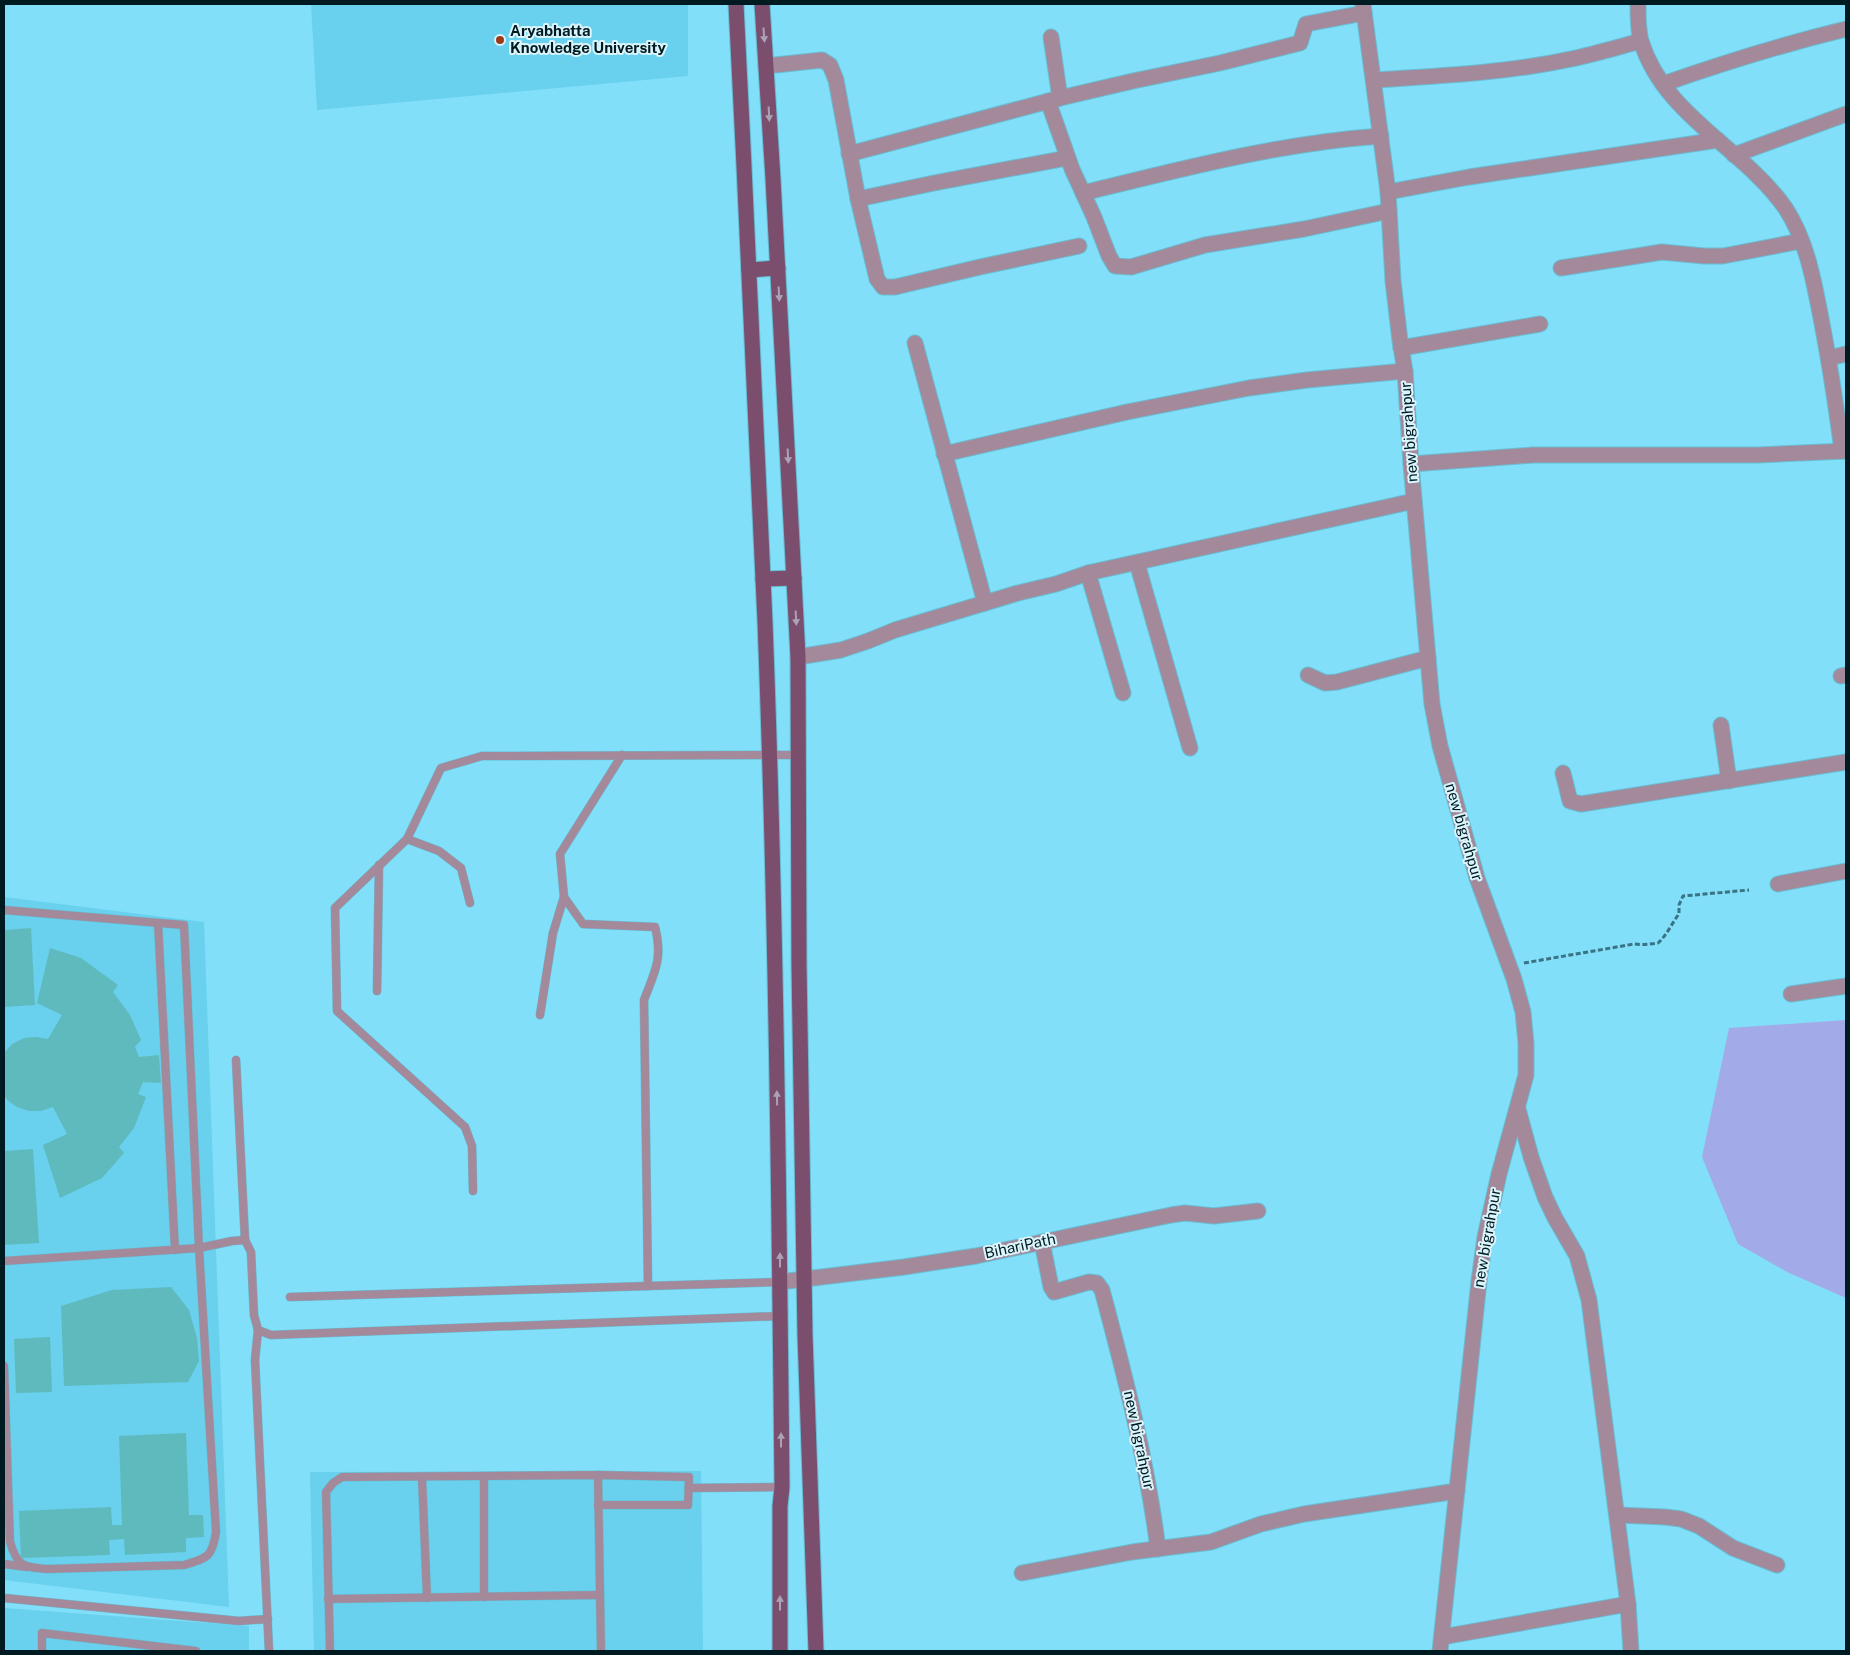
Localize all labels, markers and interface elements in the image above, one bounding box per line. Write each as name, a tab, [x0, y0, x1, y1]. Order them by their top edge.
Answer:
place label: Aryabhatta Knowledge University	[510, 22, 667, 56]
one-way arrow	[760, 27, 768, 43]
marker: Aryabhatta Knowledge University	[494, 34, 506, 46]
one-way arrow	[765, 107, 773, 123]
one-way arrow	[775, 286, 783, 302]
street label: new bigrahpur	[1397, 381, 1420, 483]
one-way arrow	[784, 448, 792, 464]
one-way arrow	[793, 611, 801, 627]
street label: new bigrahpur	[1442, 781, 1487, 883]
one-way arrow	[773, 1089, 781, 1105]
street label: new bigrahpur	[1469, 1187, 1504, 1289]
street label: BihariPath	[983, 1230, 1057, 1261]
one-way arrow	[776, 1252, 784, 1268]
street label: new bigrahpur	[1121, 1389, 1158, 1491]
one-way arrow	[777, 1432, 785, 1448]
one-way arrow	[776, 1594, 784, 1610]

